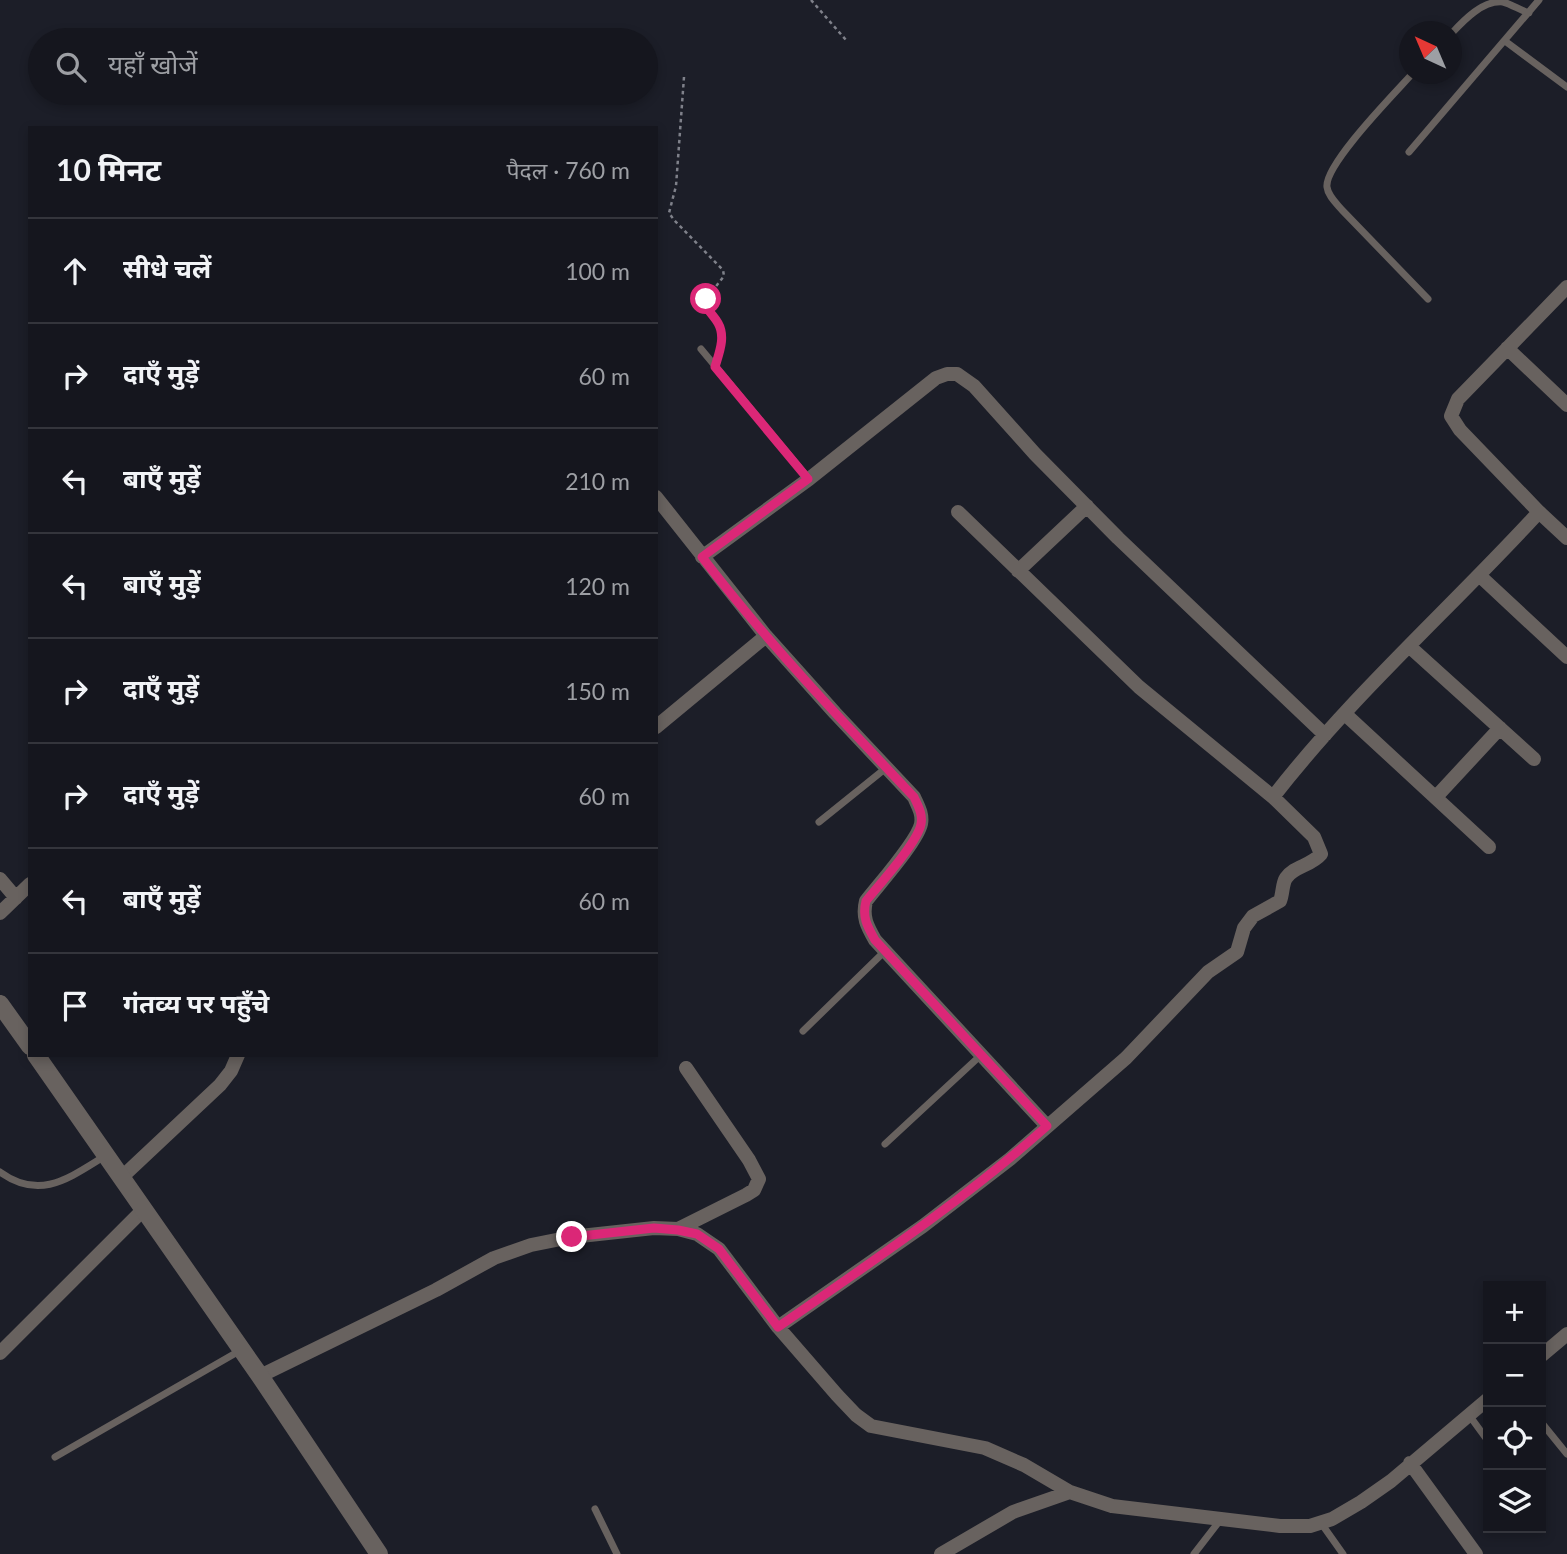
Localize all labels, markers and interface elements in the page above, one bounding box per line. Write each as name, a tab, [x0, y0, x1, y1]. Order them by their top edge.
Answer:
north arrow	[1399, 21, 1462, 84]
search box	[28, 28, 658, 105]
icon: search	[52, 48, 90, 86]
text: यहाँ खोजें	[108, 48, 198, 80]
text: 10 मिनट	[56, 151, 161, 187]
text: पैदल · 760 m	[507, 156, 630, 184]
icon: ahead	[56, 252, 94, 290]
text: सीधे चलें	[123, 252, 211, 284]
text: 100 m	[565, 257, 630, 285]
route start	[690, 283, 721, 314]
icon: right	[56, 357, 94, 395]
text: दाएँ मुड़ें	[123, 357, 199, 389]
text: 60 m	[579, 362, 630, 390]
icon: left	[56, 462, 94, 500]
text: बाएँ मुड़ें	[123, 462, 201, 494]
text: 210 m	[565, 467, 630, 495]
icon: left	[56, 567, 94, 605]
text: बाएँ मुड़ें	[123, 567, 201, 599]
text: 120 m	[565, 572, 630, 600]
icon: right	[56, 672, 94, 710]
text: दाएँ मुड़ें	[123, 672, 199, 704]
text: 150 m	[565, 677, 630, 705]
icon: right	[56, 777, 94, 815]
text: दाएँ मुड़ें	[123, 777, 199, 809]
text: 60 m	[579, 782, 630, 810]
icon: left	[56, 882, 94, 920]
text: बाएँ मुड़ें	[123, 882, 201, 914]
text: 60 m	[579, 887, 630, 915]
icon: arrive	[56, 987, 94, 1025]
text: गंतव्य पर पहुँचे	[123, 987, 269, 1019]
route end	[556, 1221, 587, 1252]
map controls	[1483, 1281, 1546, 1533]
button: +	[1483, 1281, 1546, 1344]
button: −	[1483, 1344, 1546, 1407]
button: locate	[1483, 1407, 1546, 1470]
button: layers	[1483, 1470, 1546, 1533]

